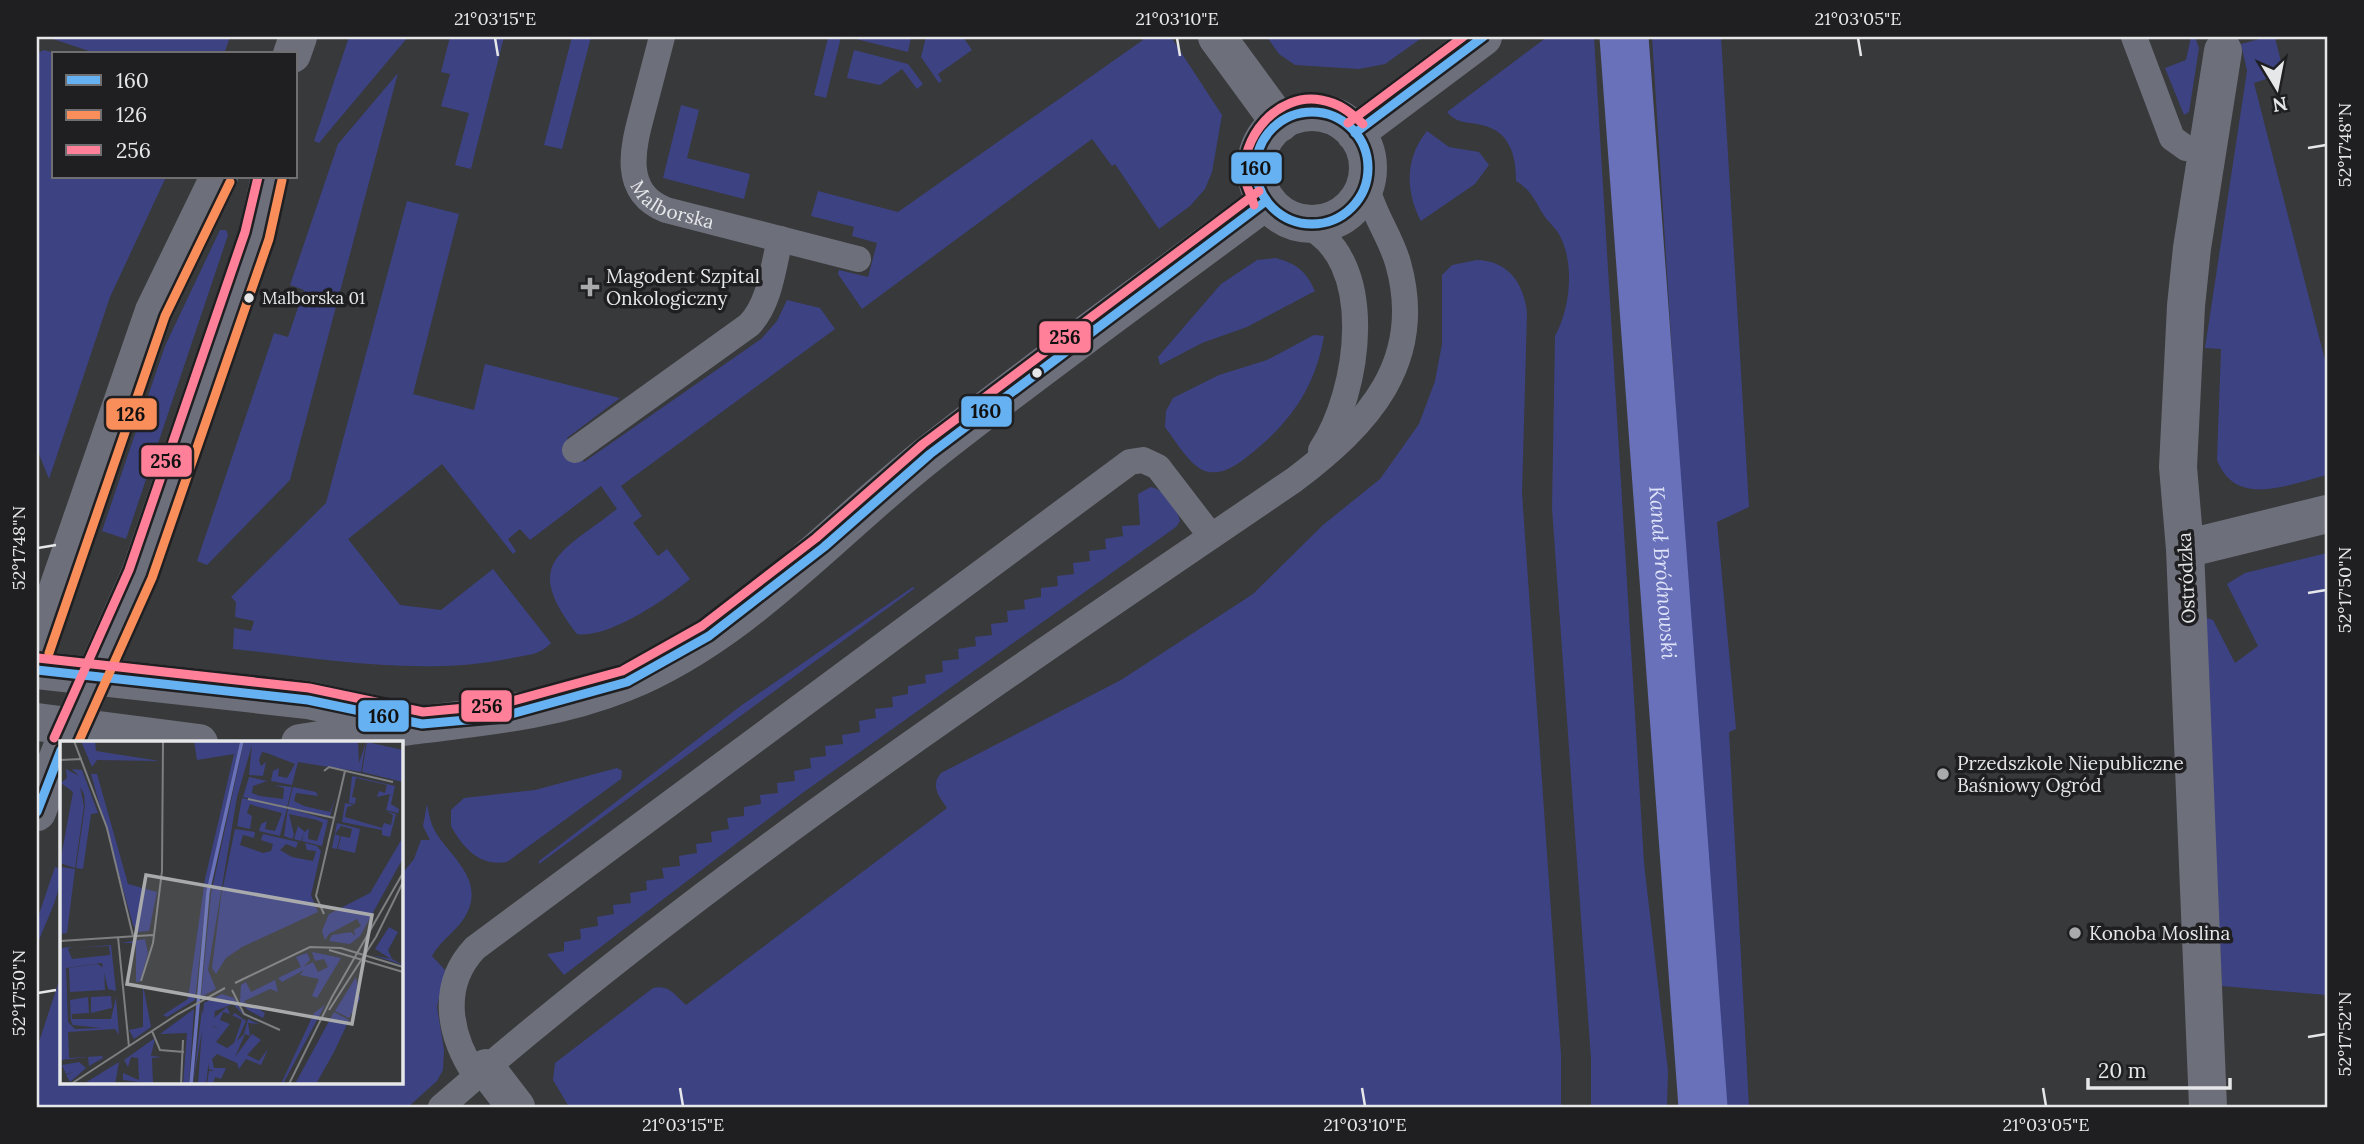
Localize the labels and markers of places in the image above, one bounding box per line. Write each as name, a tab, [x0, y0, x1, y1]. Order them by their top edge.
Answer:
place label: Magodent Szpital Onkologiczny	[606, 264, 760, 310]
marker: Magodent Szpital Onkologiczny	[580, 277, 600, 297]
place label: Malborska 01	[262, 287, 365, 309]
marker: Malborska 01	[242, 291, 256, 305]
unlabelled marker	[1030, 366, 1044, 380]
place label: Przedszkole Niepubliczne Baśniowy Ogród	[1957, 751, 2184, 797]
marker: Przedszkole Niepubliczne Baśniowy Ogród	[1935, 766, 1951, 782]
place label: Konoba Moslina	[2089, 921, 2231, 945]
marker: Konoba Moslina	[2067, 925, 2083, 941]

